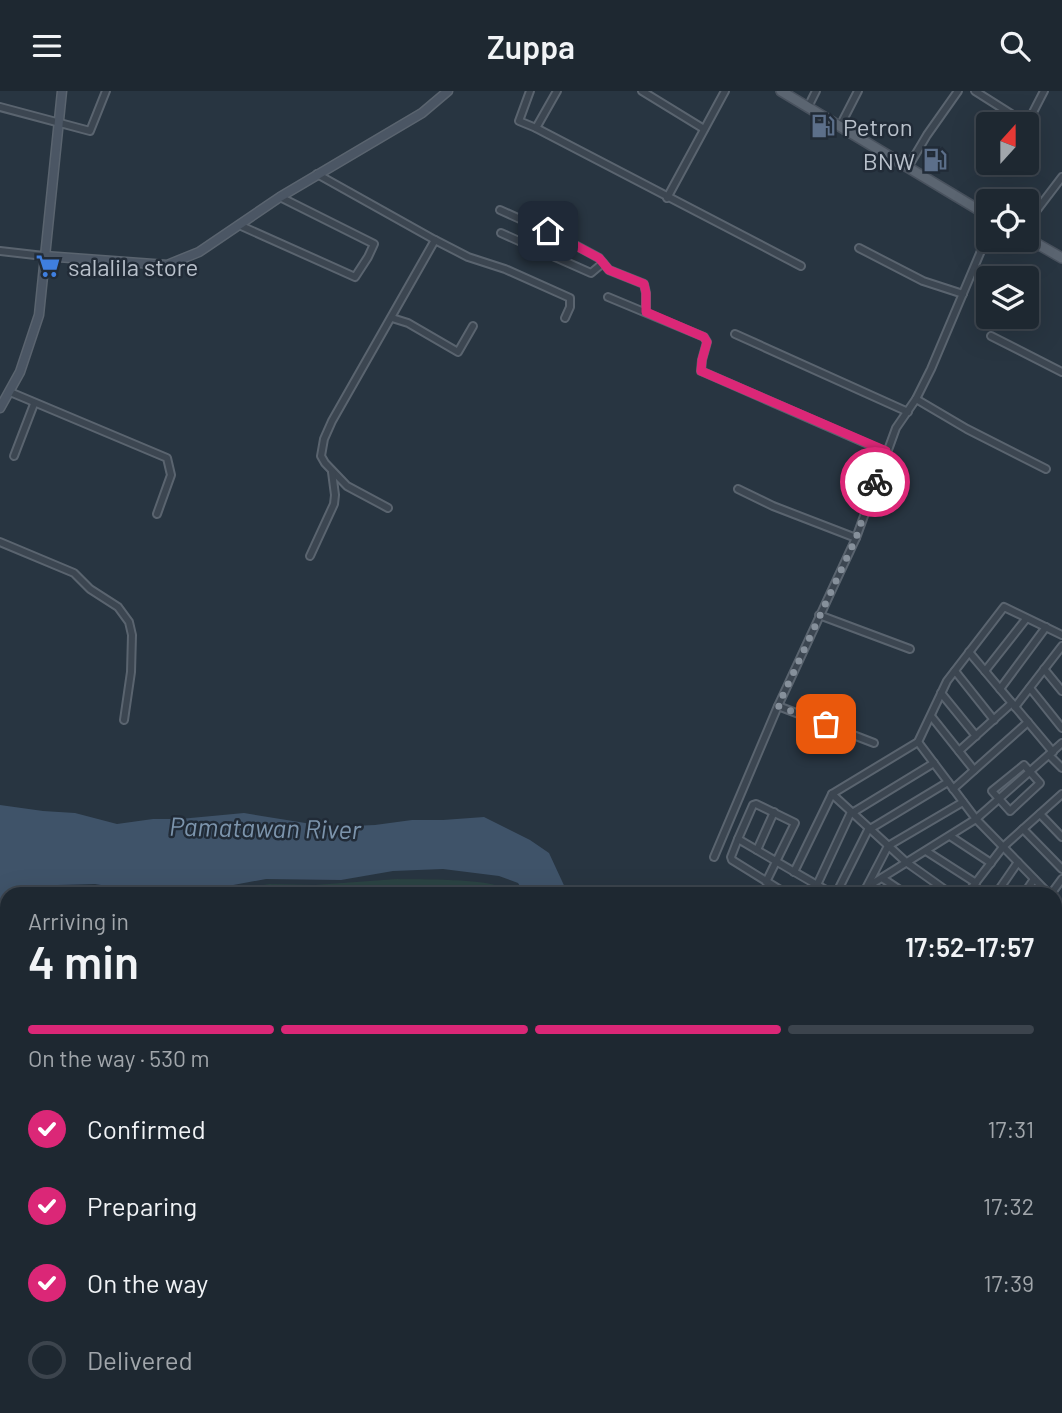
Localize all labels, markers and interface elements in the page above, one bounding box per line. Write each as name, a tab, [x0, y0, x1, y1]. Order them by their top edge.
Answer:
icon: menu	[28, 27, 66, 65]
text: Zuppa	[487, 27, 575, 65]
icon: search	[996, 27, 1034, 65]
fuel station icon: Petron	[809, 112, 837, 140]
place label: Petron	[843, 112, 913, 141]
north arrow	[976, 112, 1040, 175]
map controls	[976, 112, 1039, 329]
place label: BNW	[863, 146, 915, 175]
fuel station icon: BNW	[921, 146, 949, 174]
button: locate	[976, 189, 1039, 252]
pin	[518, 201, 578, 261]
icon: home	[529, 212, 567, 250]
supermarket icon: salalila store	[34, 252, 62, 280]
place label: salalila store	[68, 252, 198, 281]
button: layers	[976, 266, 1039, 329]
courier	[840, 447, 910, 517]
icon: bike	[856, 463, 894, 501]
pin	[796, 694, 856, 754]
icon: bag	[807, 705, 845, 743]
water label: Pamatawan River	[169, 810, 362, 844]
text: Arriving in	[28, 907, 129, 935]
text: 17:52–17:57	[905, 931, 1034, 962]
text: 4 min	[28, 933, 139, 988]
text: On the way · 530 m	[28, 1044, 210, 1072]
icon: check	[28, 1110, 66, 1148]
text: Confirmed	[87, 1113, 206, 1144]
text: 17:31	[988, 1115, 1034, 1143]
icon: check	[28, 1187, 66, 1225]
text: Preparing	[87, 1190, 197, 1221]
text: 17:32	[983, 1192, 1034, 1220]
icon: check	[28, 1264, 66, 1302]
text: On the way	[87, 1267, 208, 1298]
text: 17:39	[983, 1269, 1034, 1297]
text: Delivered	[87, 1344, 193, 1375]

